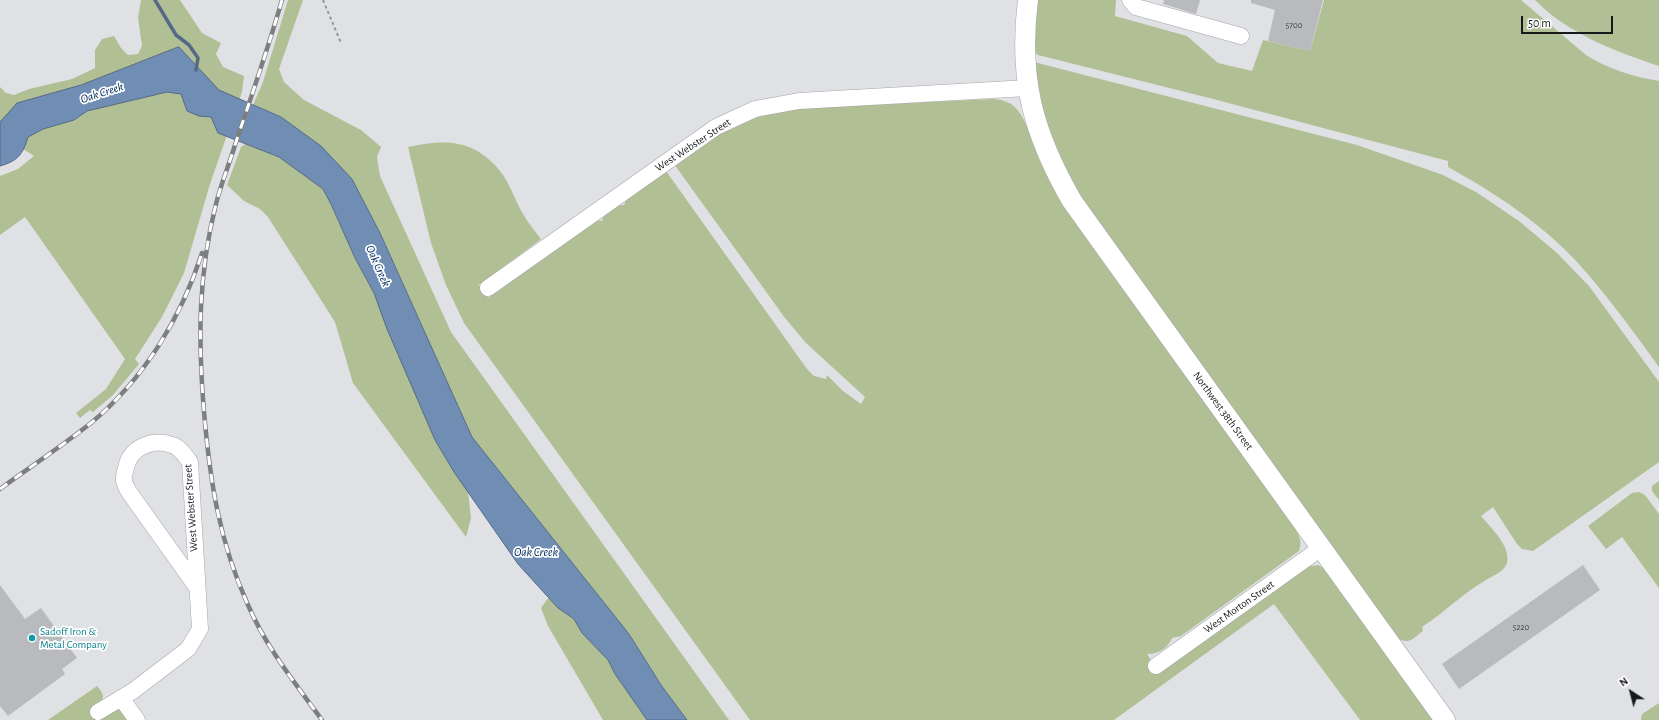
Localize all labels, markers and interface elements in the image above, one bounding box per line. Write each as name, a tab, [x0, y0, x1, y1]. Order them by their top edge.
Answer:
scale bar	[1523, 8, 1615, 34]
text: 50 m	[1528, 17, 1551, 29]
house number: 5700	[1285, 20, 1303, 30]
water label: Oak Creek	[79, 79, 125, 107]
street label: West Webster Street	[653, 116, 733, 174]
water label: Oak Creek	[362, 243, 394, 289]
street label: Northwest 38th Street	[1190, 369, 1256, 453]
street label: West Webster Street	[181, 464, 201, 552]
water label: Oak Creek	[514, 545, 558, 559]
street label: West Morton Street	[1201, 578, 1277, 636]
house number: 5220	[1513, 622, 1529, 632]
place label: Sadoff Iron & Metal Company	[40, 625, 107, 651]
marker: Sadoff Iron & Metal Company	[27, 633, 37, 643]
north arrow	[1611, 672, 1651, 712]
text: N	[1617, 675, 1630, 689]

